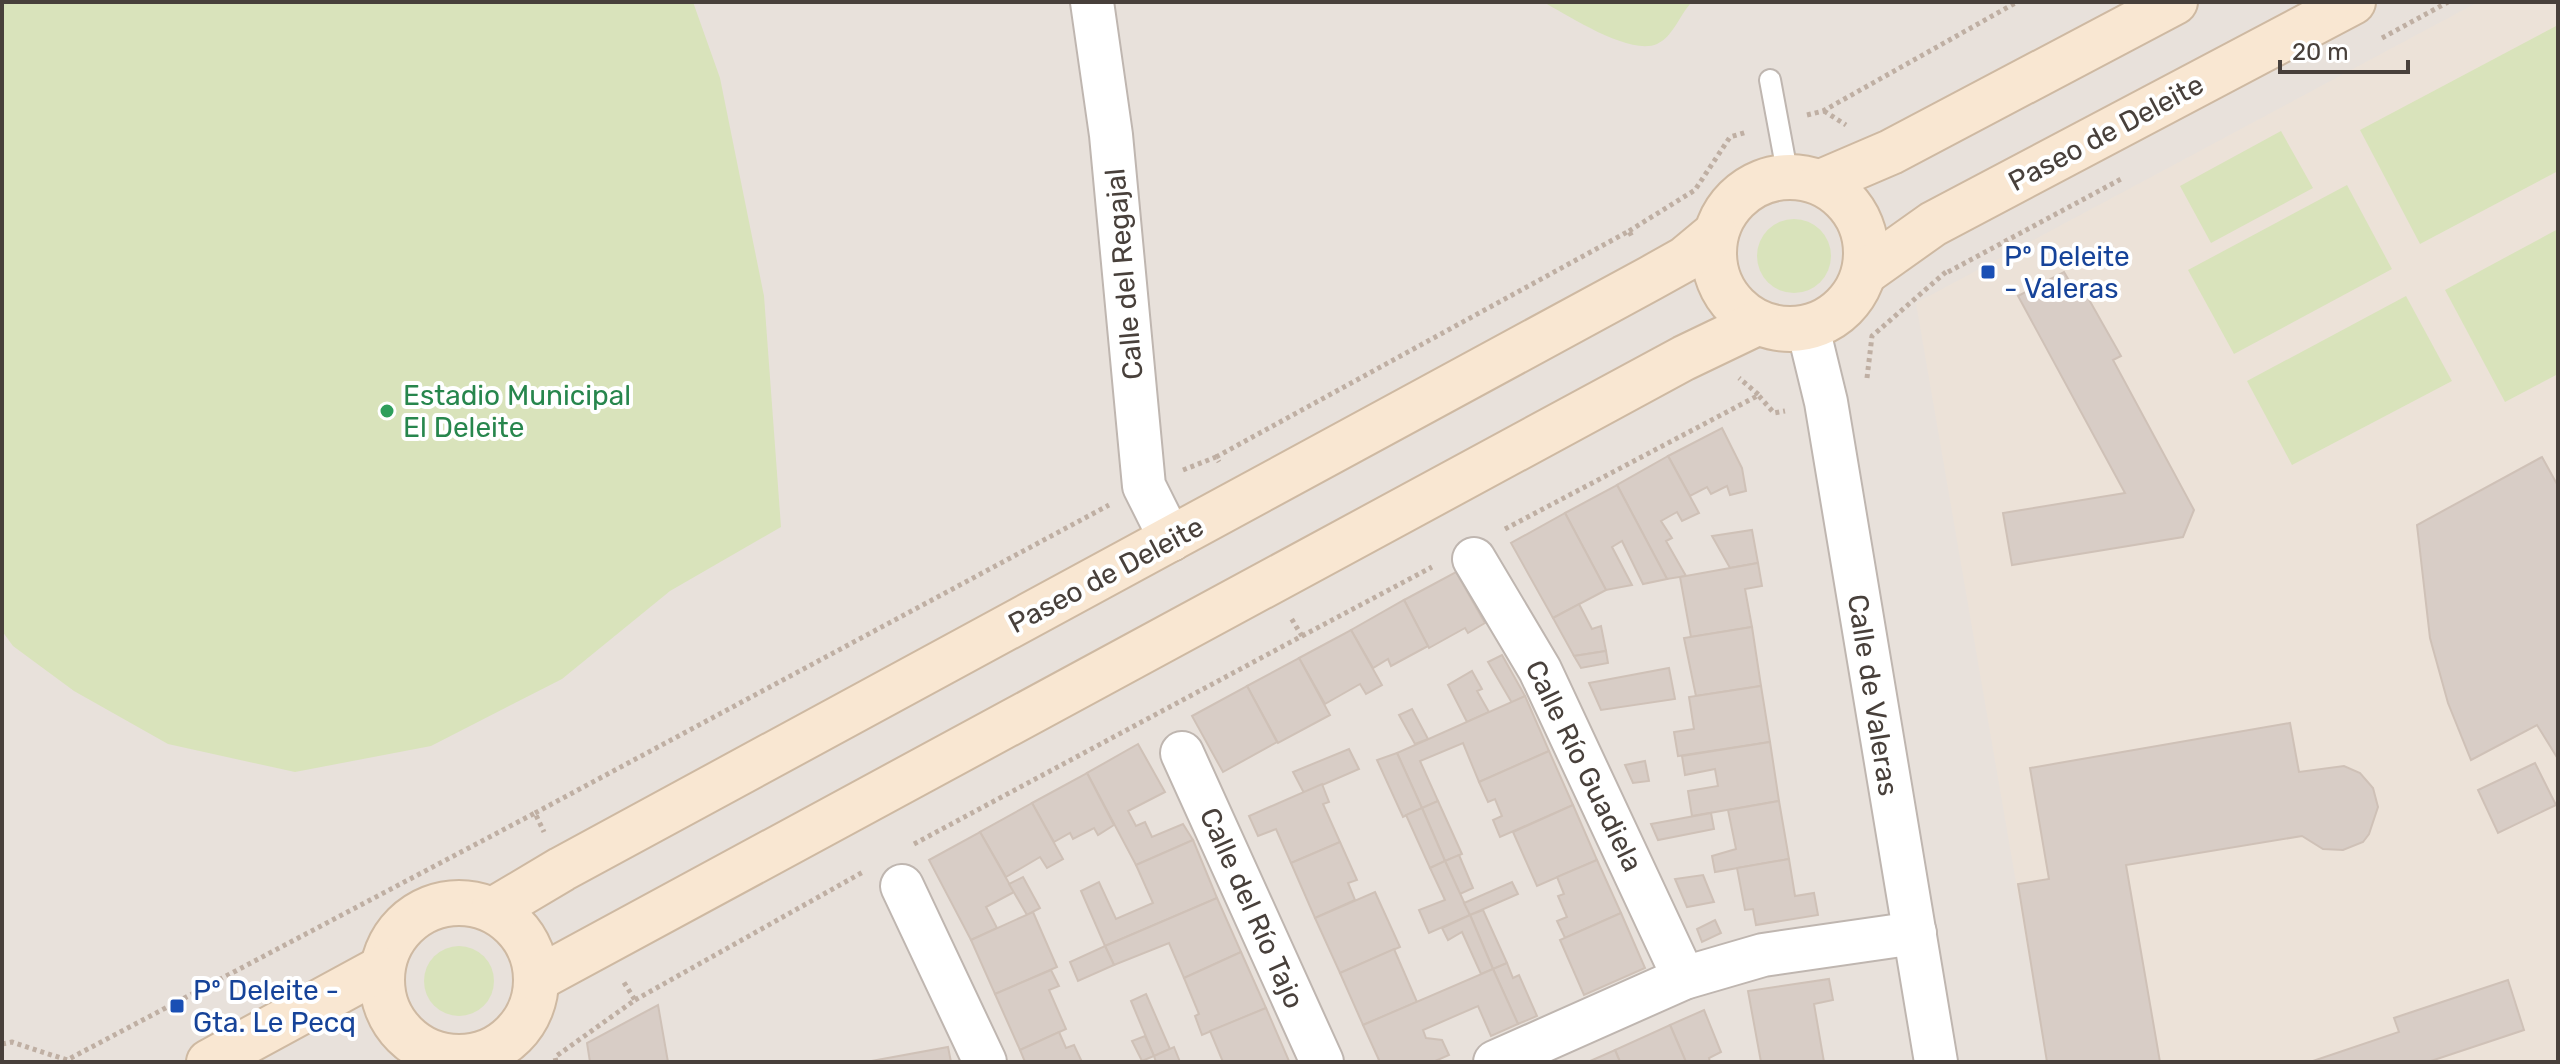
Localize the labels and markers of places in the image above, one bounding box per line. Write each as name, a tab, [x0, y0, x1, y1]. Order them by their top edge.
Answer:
place label: Pº Deleite - Valeras	[2004, 240, 2130, 305]
marker: Pº Deleite - Valeras	[1979, 263, 1997, 281]
place label: Estadio Municipal El Deleite	[403, 379, 631, 444]
marker: Estadio Municipal El Deleite	[378, 402, 396, 420]
place label: Pº Deleite - Gta. Le Pecq	[193, 974, 356, 1039]
marker: Pº Deleite - Gta. Le Pecq	[168, 997, 186, 1015]

